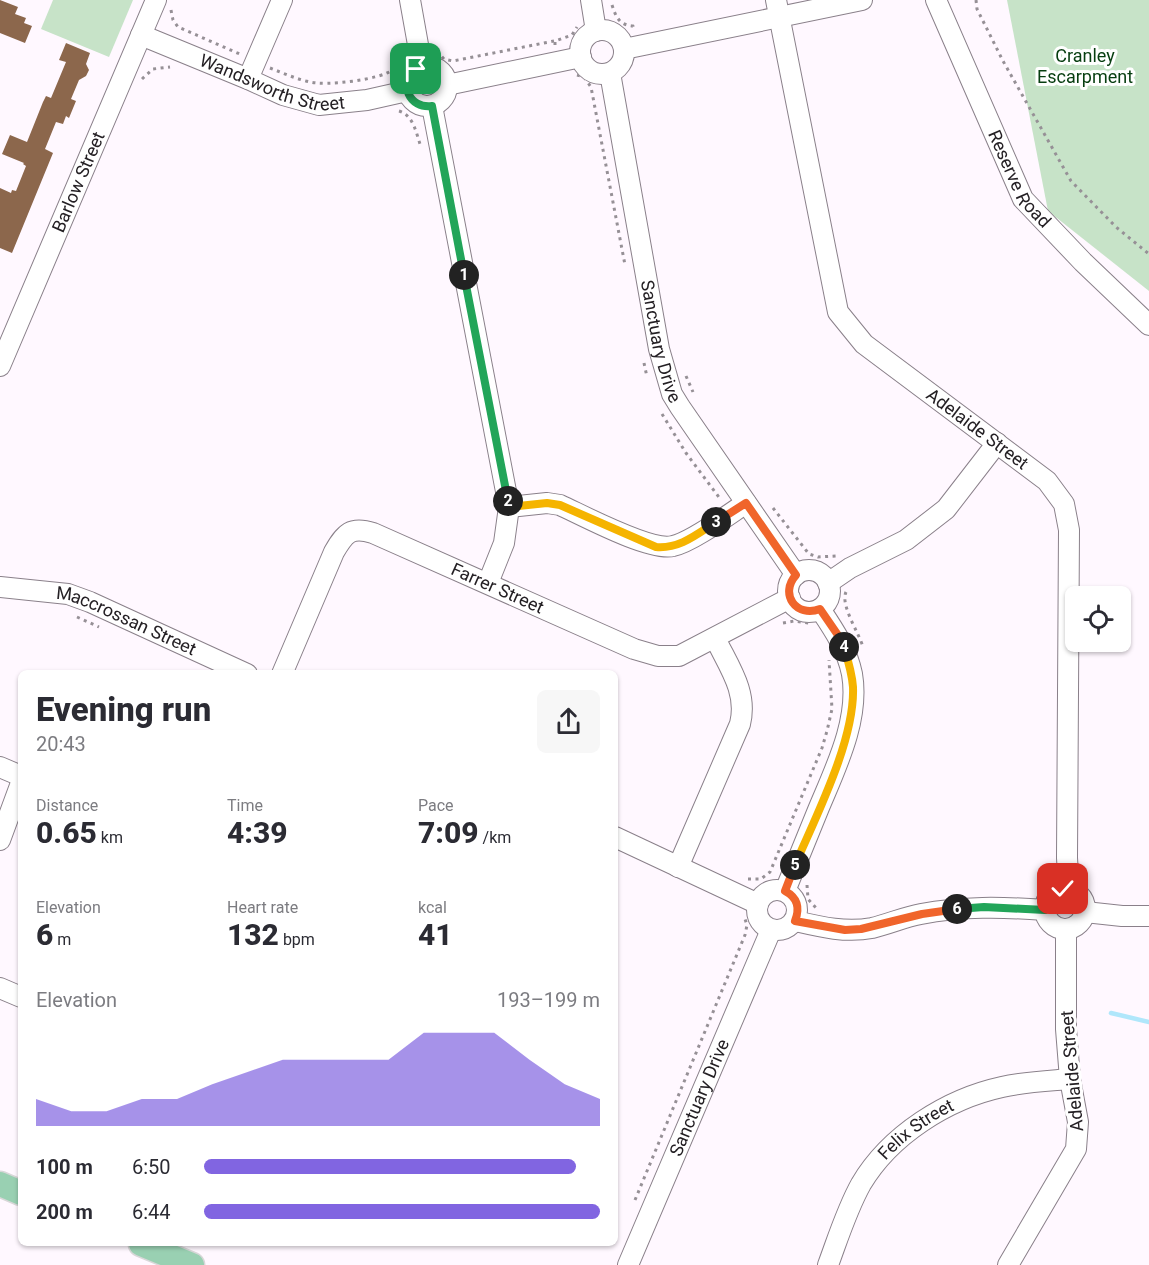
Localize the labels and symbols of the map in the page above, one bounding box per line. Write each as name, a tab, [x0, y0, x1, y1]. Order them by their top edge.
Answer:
pin	[390, 43, 441, 94]
park label: Cranley Escarpment	[1037, 45, 1133, 87]
street label: Wandsworth Street	[197, 49, 346, 115]
street label: Reserve Road	[984, 127, 1056, 232]
street label: Barlow Street	[47, 128, 109, 235]
pin: 1	[449, 260, 479, 290]
street label: Sanctuary Drive	[637, 278, 686, 406]
street label: Adelaide Street	[923, 384, 1033, 473]
pin: 2	[493, 486, 523, 516]
pin: 3	[701, 507, 731, 537]
street label: Farrer Street	[448, 558, 547, 618]
street label: Maccrossan Street	[55, 582, 200, 659]
pin: 4	[829, 632, 859, 662]
pin: 5	[780, 850, 810, 880]
pin	[1037, 863, 1088, 914]
pin: 6	[942, 894, 972, 924]
street label: Adelaide Street	[1056, 1009, 1087, 1133]
street label: Sanctuary Drive	[665, 1036, 733, 1159]
street label: Felix Street	[873, 1094, 957, 1164]

